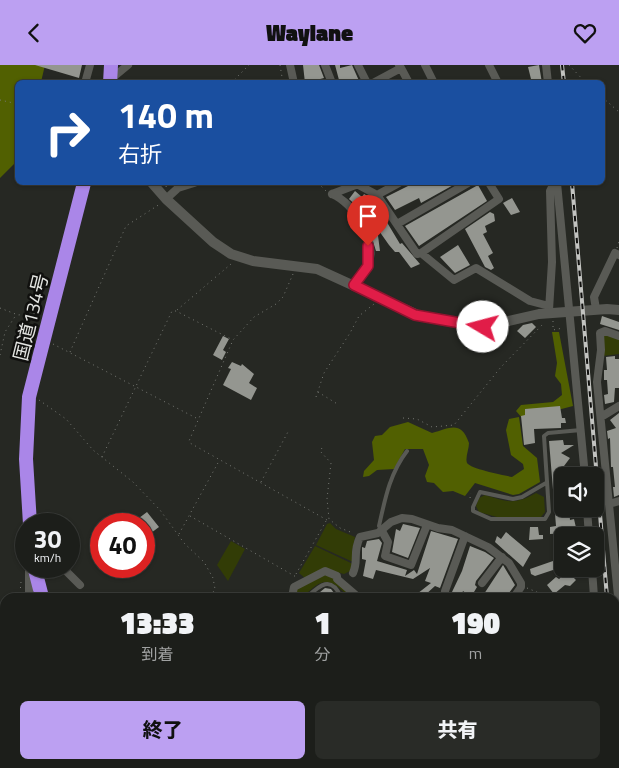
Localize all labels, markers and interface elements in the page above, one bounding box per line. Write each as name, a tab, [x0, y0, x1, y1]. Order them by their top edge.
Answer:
text: Waylane	[266, 16, 353, 50]
icon: back	[20, 19, 48, 47]
icon: heart	[571, 19, 599, 47]
text: 140 m	[118, 88, 214, 142]
icon: right	[35, 100, 100, 165]
text: 右折	[118, 137, 162, 171]
pin	[347, 195, 389, 246]
icon: arrive	[354, 202, 382, 230]
street label: 国道134号	[5, 270, 55, 364]
position arrow	[456, 300, 508, 352]
map controls	[554, 467, 604, 577]
button: sound	[554, 467, 604, 517]
speed limit sign: 40	[90, 513, 155, 578]
text: 30	[33, 520, 62, 558]
button: layers	[554, 527, 604, 577]
text: km/h	[34, 548, 61, 567]
text: 13:33	[120, 600, 194, 646]
text: 1	[314, 600, 331, 646]
text: 190	[451, 600, 500, 646]
text: m	[469, 641, 482, 665]
text: 到着	[141, 642, 173, 666]
text: 分	[315, 642, 331, 666]
button: 終了	[20, 701, 305, 759]
button: 共有	[315, 701, 600, 759]

